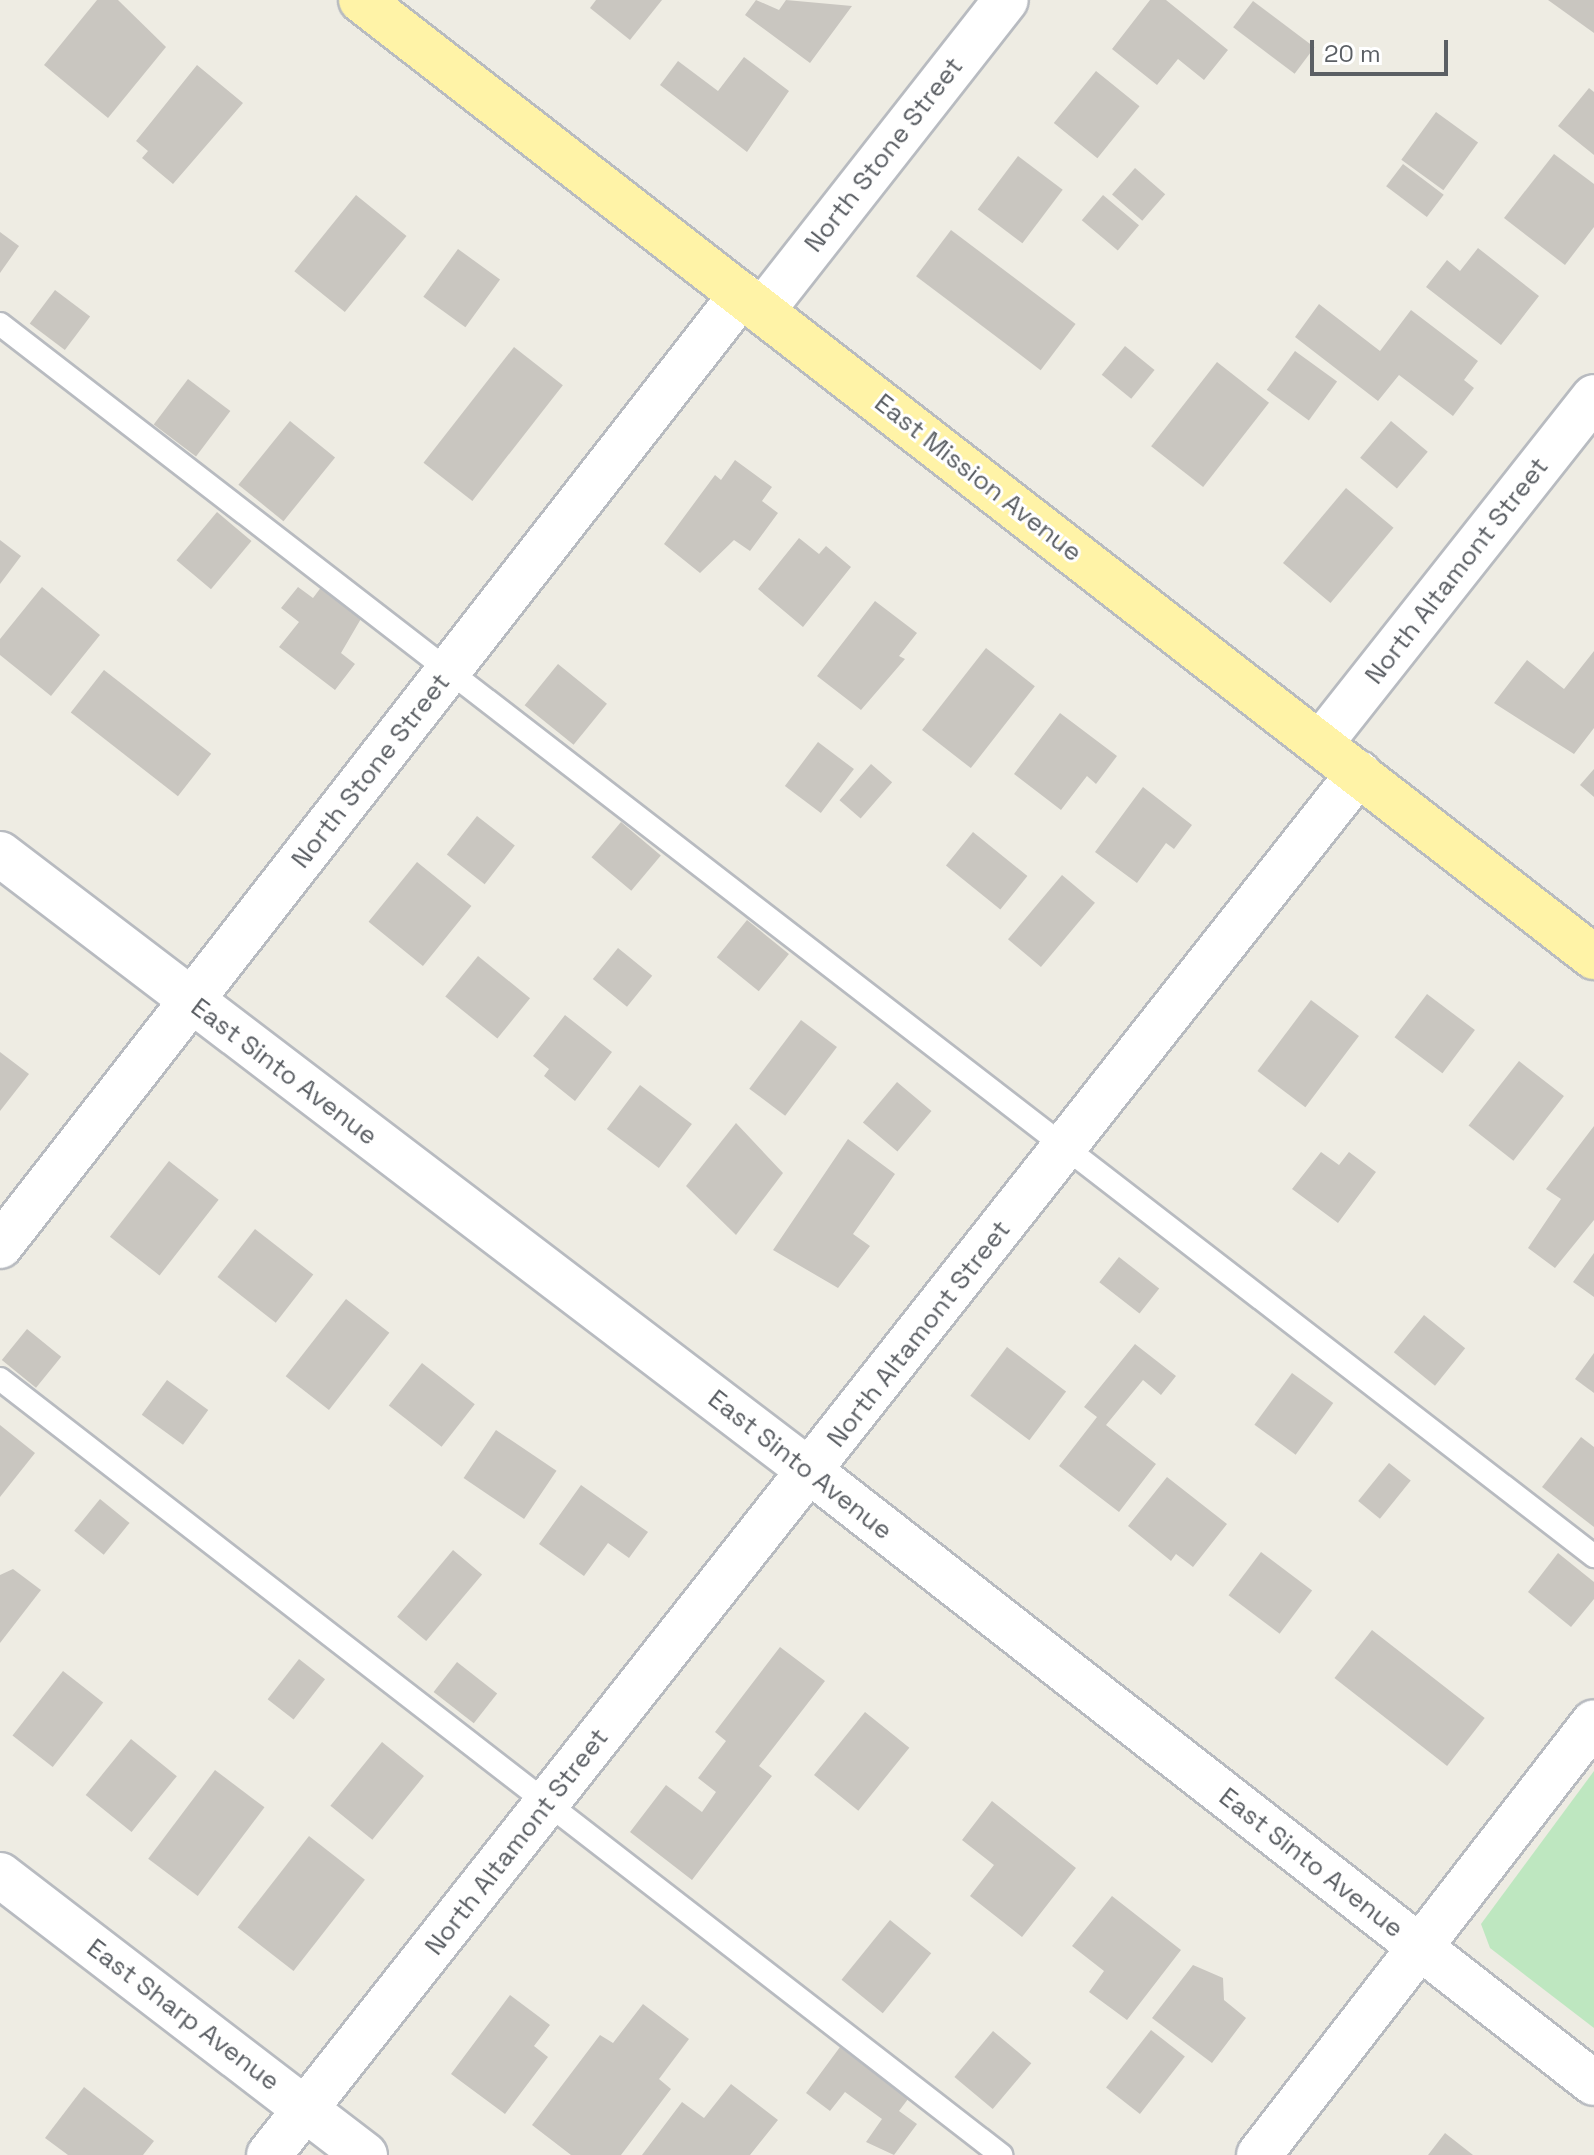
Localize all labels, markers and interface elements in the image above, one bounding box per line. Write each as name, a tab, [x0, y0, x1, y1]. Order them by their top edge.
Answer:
scale bar	[1314, 24, 1452, 74]
text: 20 m	[1324, 38, 1381, 69]
street label: North Stone Street	[798, 51, 970, 259]
street label: East Mission Avenue	[868, 387, 1088, 569]
street label: North Altamont Street	[1359, 451, 1555, 691]
street label: North Stone Street	[285, 667, 457, 875]
street label: East Sinto Avenue	[185, 992, 383, 1152]
street label: North Altamont Street	[821, 1214, 1017, 1454]
street label: East Sinto Avenue	[702, 1383, 898, 1547]
street label: North Altamont Street	[419, 1722, 615, 1962]
street label: East Sinto Avenue	[1213, 1781, 1409, 1945]
street label: East Sharp Avenue	[80, 1932, 286, 2098]

